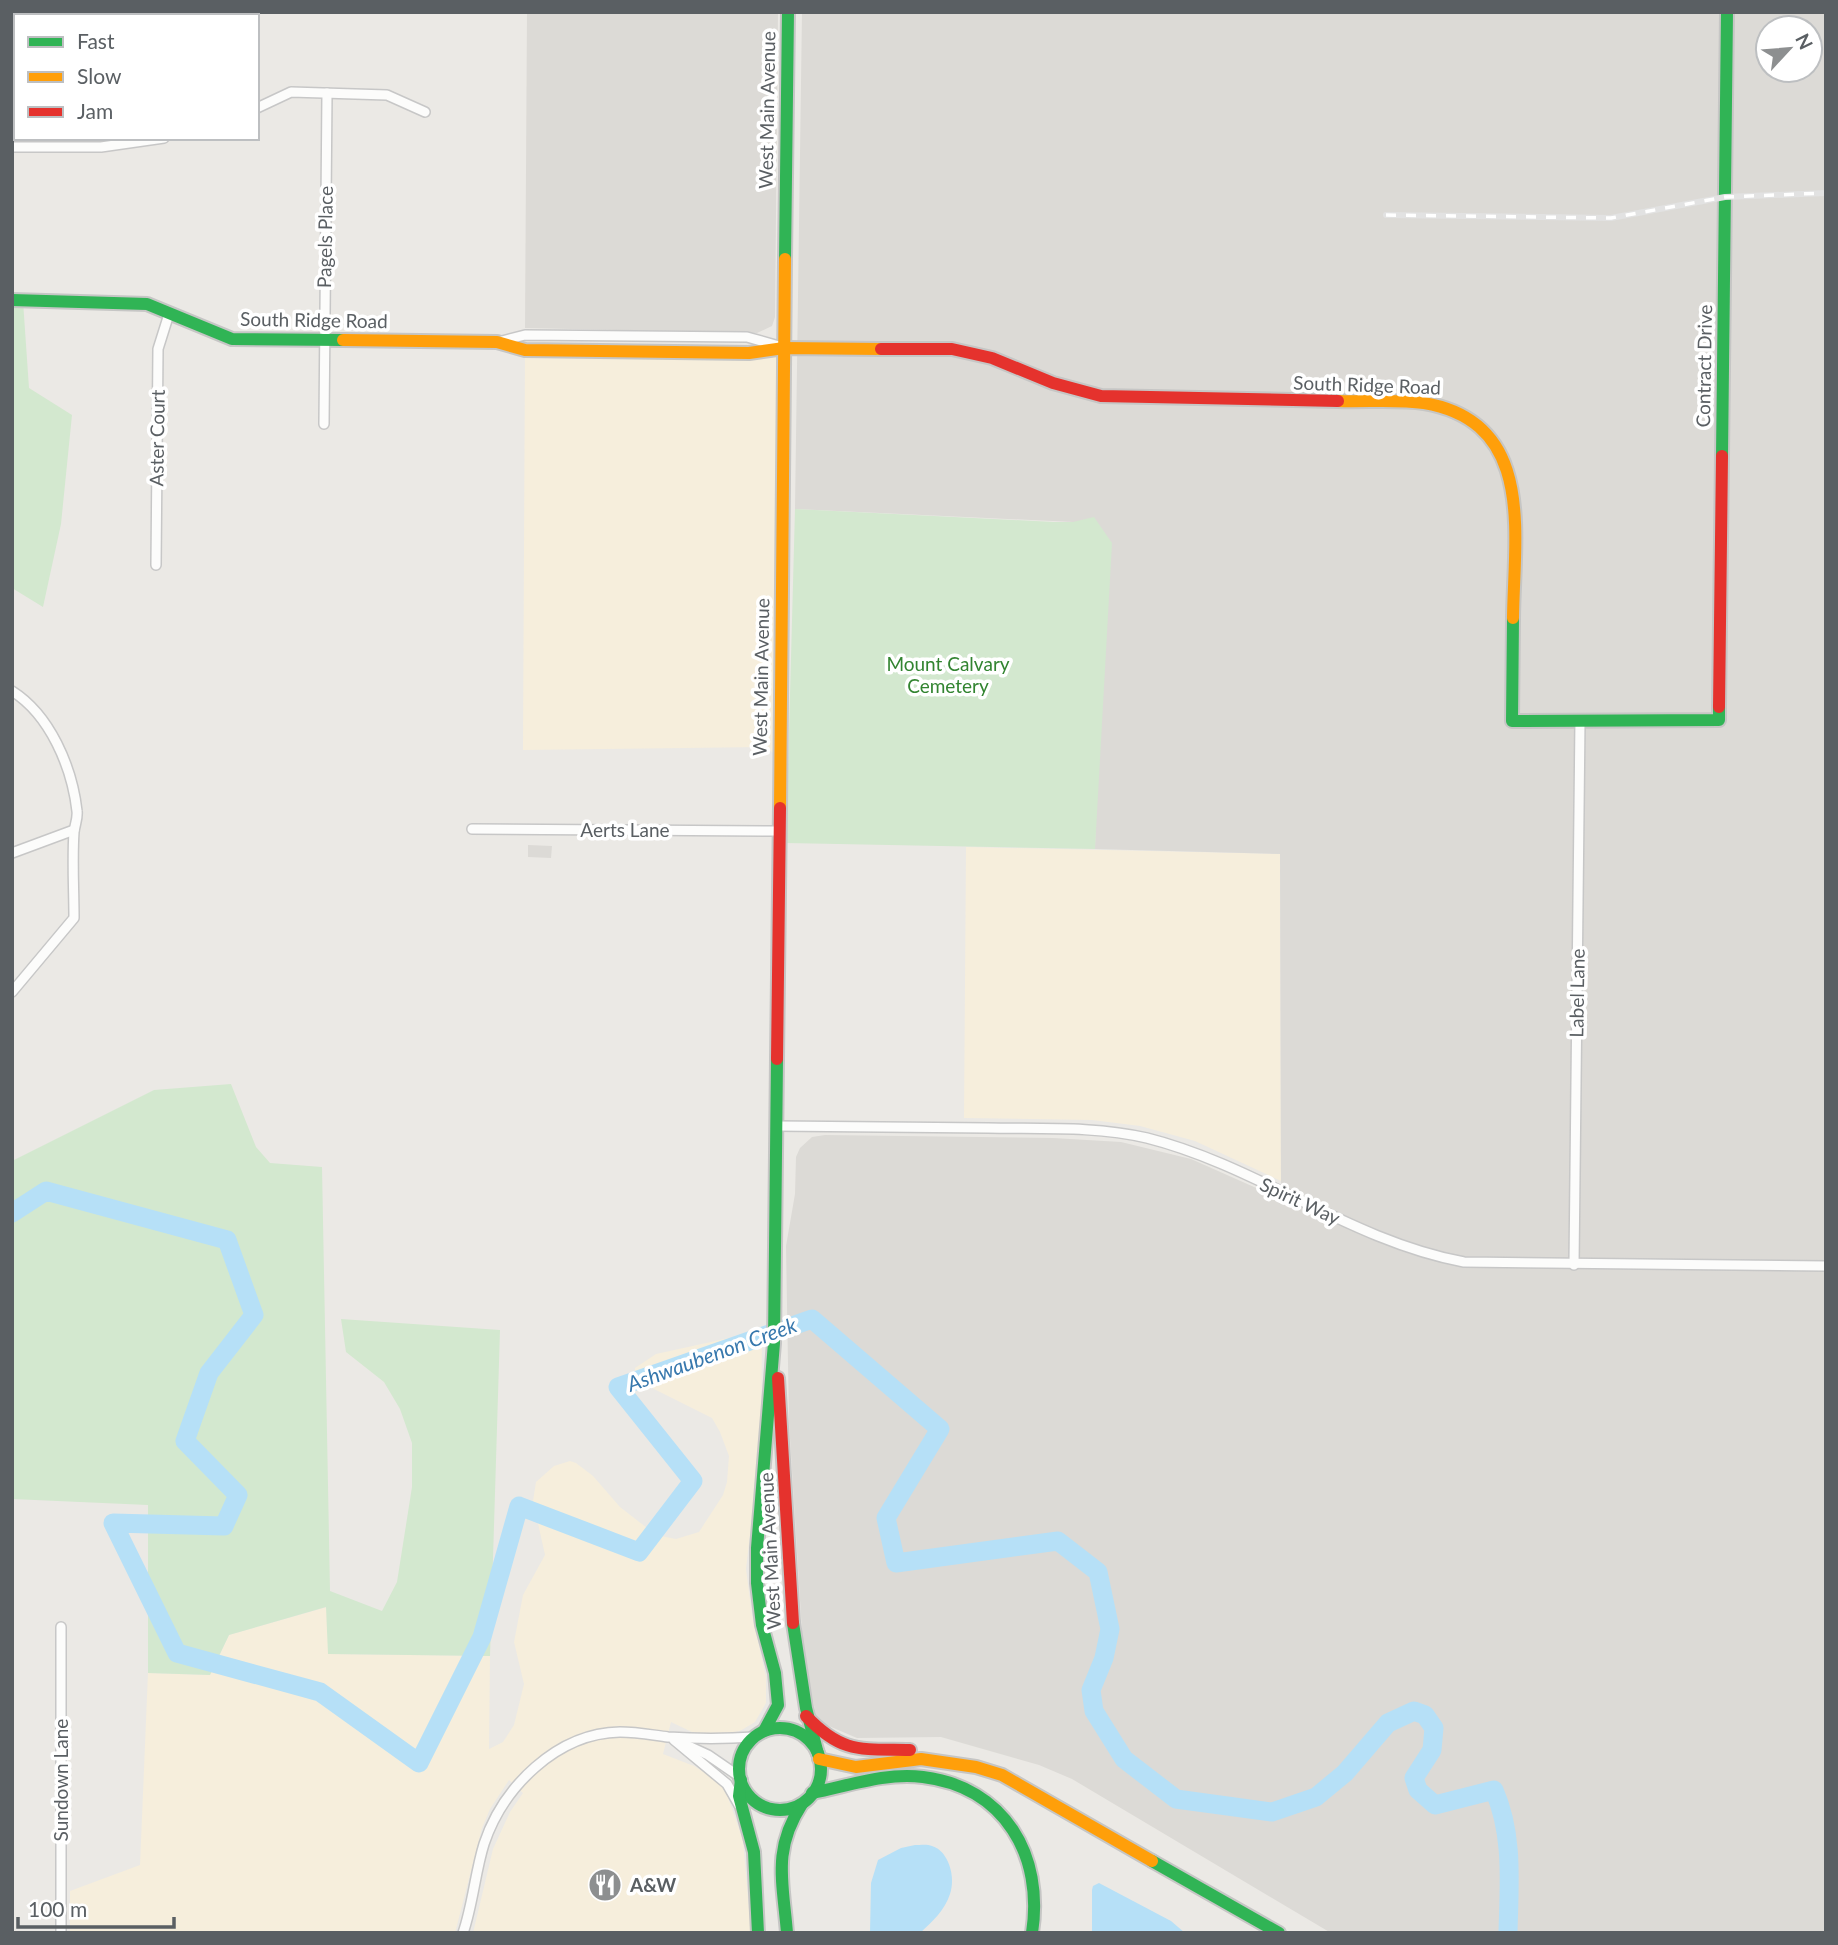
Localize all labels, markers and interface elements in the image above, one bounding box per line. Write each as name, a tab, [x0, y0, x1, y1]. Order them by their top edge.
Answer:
legend	[14, 14, 259, 140]
north arrow	[1754, 14, 1824, 84]
text: Fast	[77, 28, 115, 53]
text: N	[1791, 30, 1818, 53]
street label: West Main Avenue	[754, 31, 779, 189]
text: Slow	[77, 63, 122, 88]
text: Jam	[77, 98, 113, 123]
street label: Pagels Place	[312, 186, 337, 288]
street label: Contract Drive	[1691, 304, 1716, 428]
street label: South Ridge Road	[240, 307, 388, 332]
street label: South Ridge Road	[1293, 370, 1441, 399]
street label: Aster Court	[144, 389, 169, 487]
street label: West Main Avenue	[748, 598, 773, 756]
park label: Mount Calvary Cemetery	[886, 652, 1010, 697]
street label: Aerts Lane	[580, 818, 670, 841]
street label: Label Lane	[1564, 948, 1589, 1038]
street label: Spirit Way	[1256, 1172, 1344, 1229]
water label: Ashwaubenon Creek	[622, 1311, 801, 1396]
street label: West Main Avenue	[754, 1472, 785, 1630]
street label: Sundown Lane	[49, 1719, 72, 1841]
restaurant icon: A&W	[586, 1866, 624, 1904]
place label: A&W	[629, 1873, 676, 1896]
scale bar	[18, 1885, 173, 1929]
text: 100 m	[28, 1896, 87, 1921]

